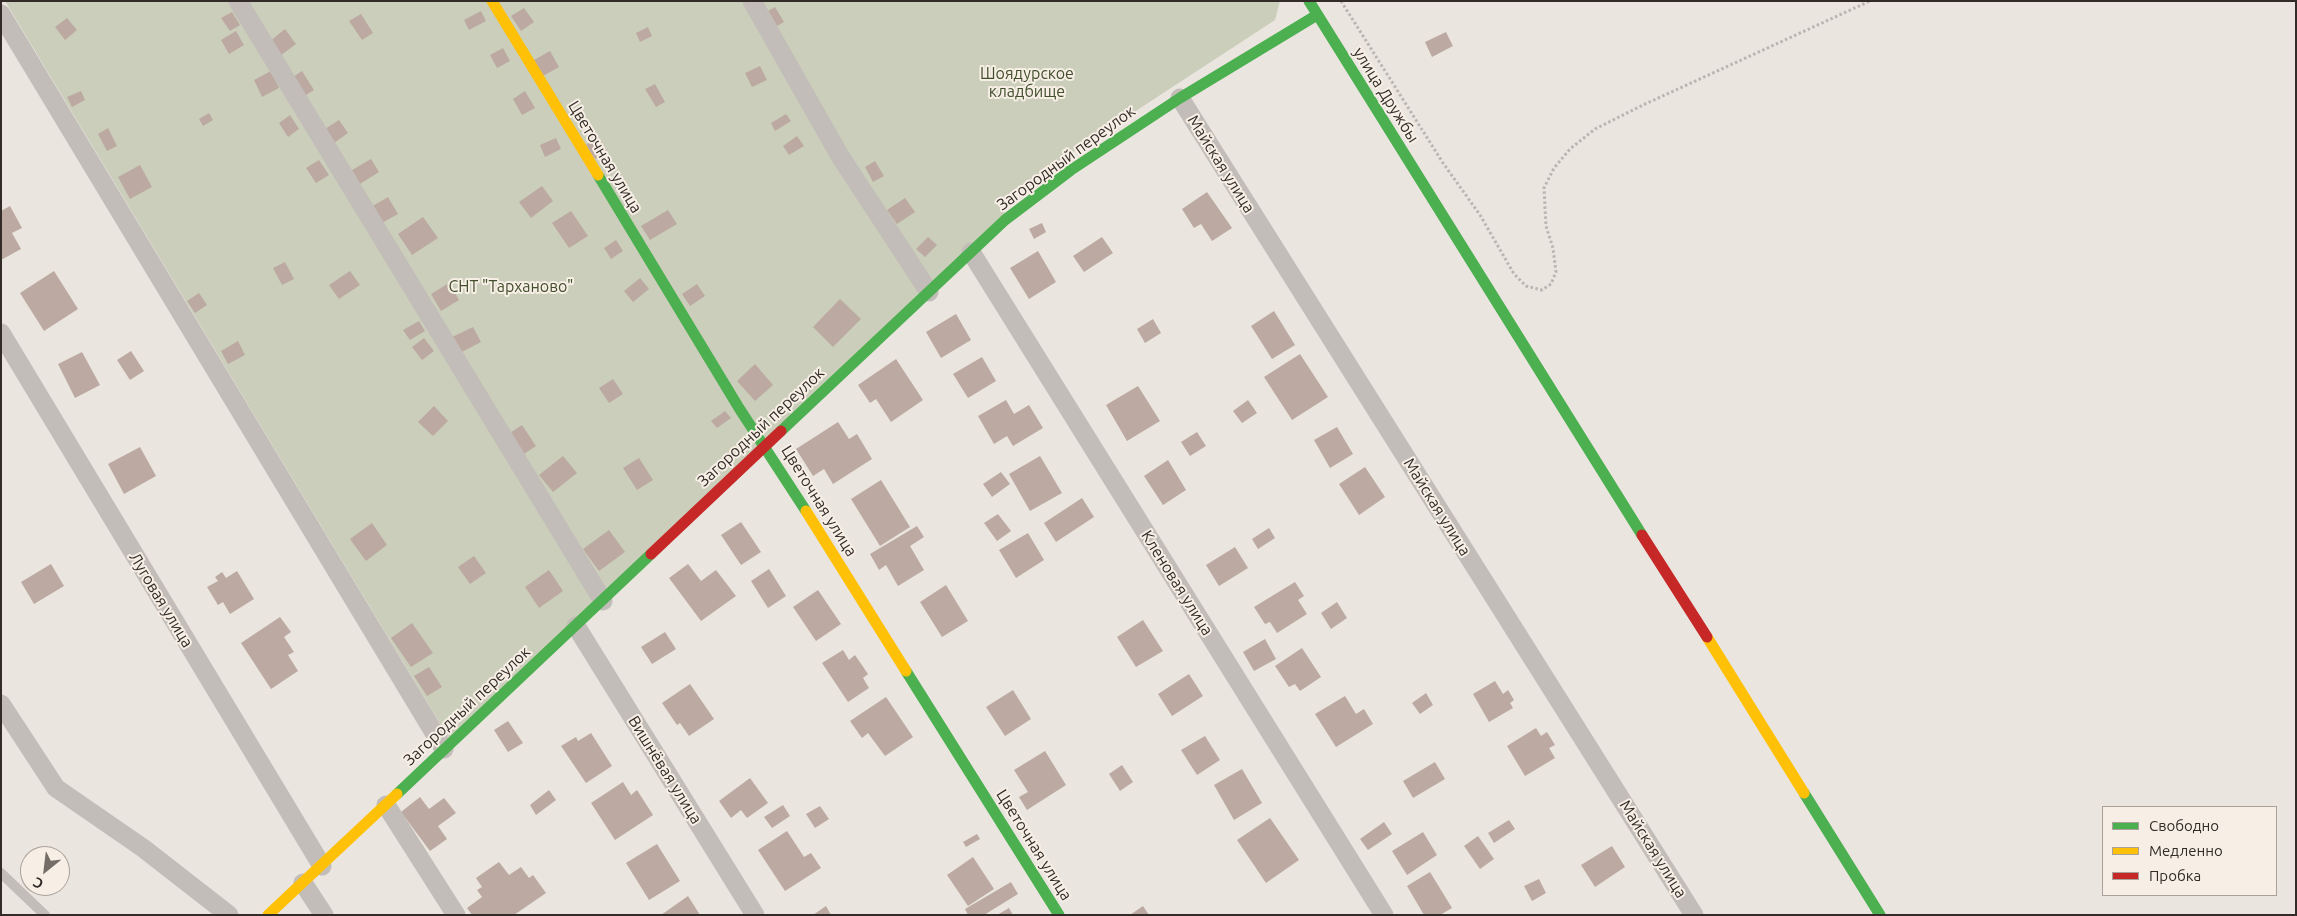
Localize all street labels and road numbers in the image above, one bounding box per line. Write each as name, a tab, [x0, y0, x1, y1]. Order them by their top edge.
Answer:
street label: улица Дружбы	[1349, 44, 1423, 146]
street label: Цветочная улица	[564, 97, 646, 217]
street label: Загородный переулок	[993, 101, 1139, 215]
street label: Майская улица	[1183, 112, 1259, 216]
street label: Загородный переулок	[694, 363, 828, 491]
street label: Цветочная улица	[777, 442, 861, 560]
street label: Майская улица	[1399, 455, 1475, 559]
street label: Кленовая улица	[1137, 527, 1217, 639]
street label: Луговая улица	[125, 549, 197, 651]
street label: Загородный переулок	[400, 642, 534, 770]
street label: Вишнёвая улица	[624, 712, 706, 828]
street label: Цветочная улица	[992, 786, 1076, 904]
street label: Майская улица	[1615, 797, 1691, 901]

